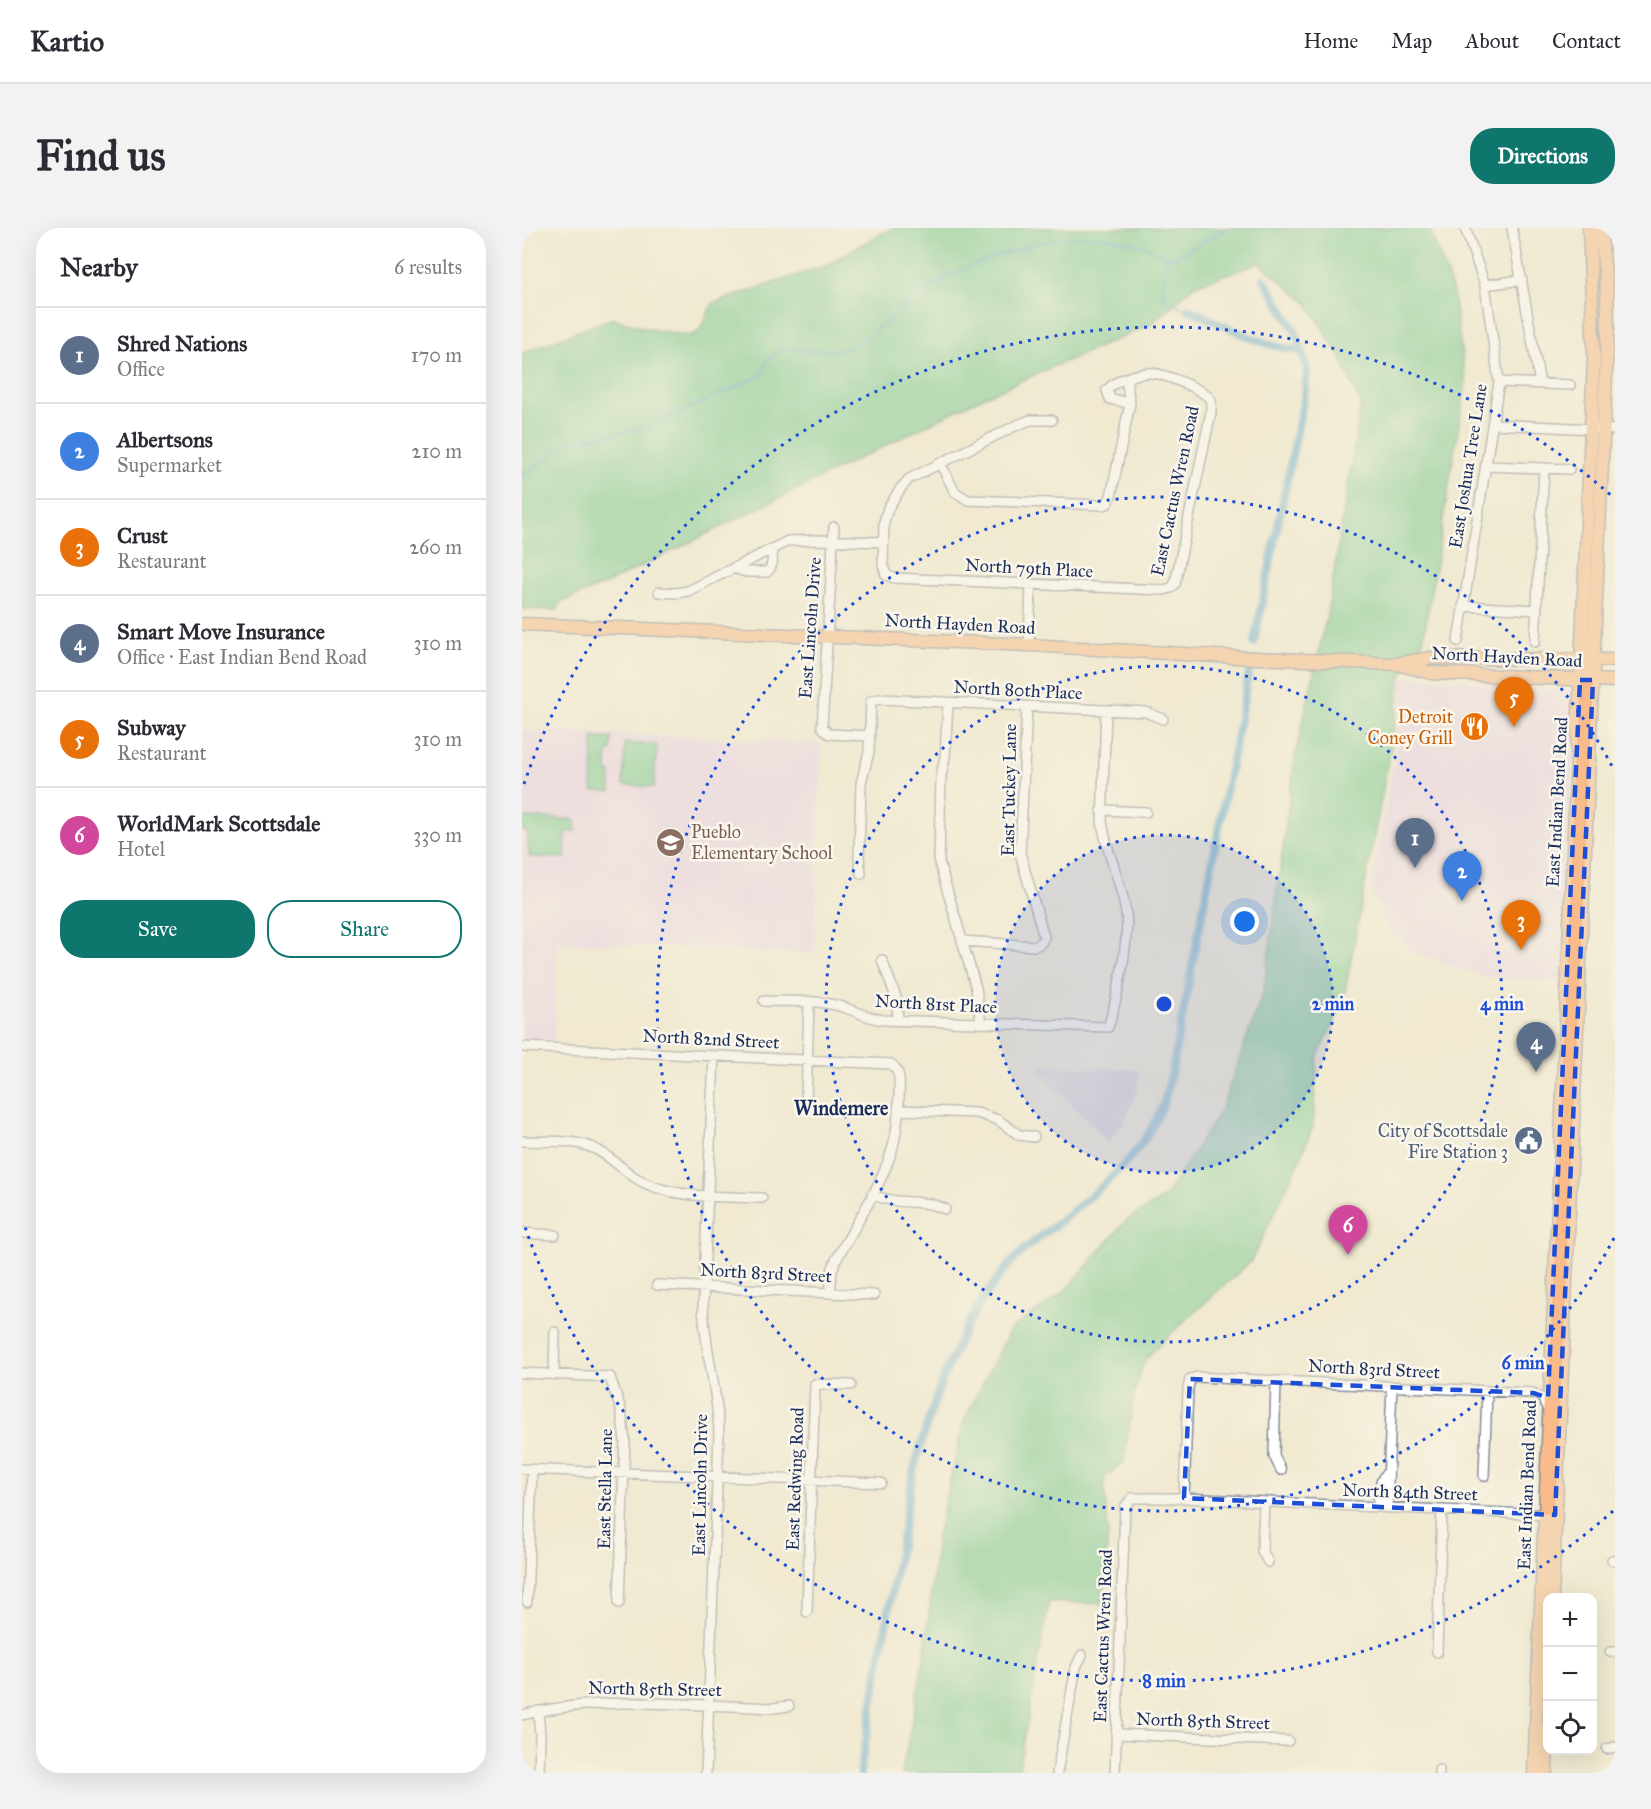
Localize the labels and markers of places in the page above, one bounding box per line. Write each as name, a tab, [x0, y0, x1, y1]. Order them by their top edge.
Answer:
pin: 5	[1494, 678, 1534, 727]
place label: Detroit Coney Grill	[1367, 706, 1454, 749]
restaurant icon: Detroit Coney Grill	[1458, 711, 1490, 743]
pin: 1	[1396, 818, 1434, 868]
place label: Pueblo Elementary School	[691, 821, 833, 864]
school or university icon: Pueblo Elementary School	[654, 826, 686, 858]
pin: 2	[1442, 852, 1482, 901]
pin: 3	[1502, 900, 1540, 950]
centre of rings	[1154, 994, 1174, 1014]
pin: 4	[1516, 1022, 1556, 1072]
place label: City of Scottsdale Fire Station 3	[1378, 1120, 1508, 1163]
public building icon: City of Scottsdale Fire Station 3	[1513, 1125, 1545, 1157]
pin: 6	[1328, 1206, 1368, 1255]

